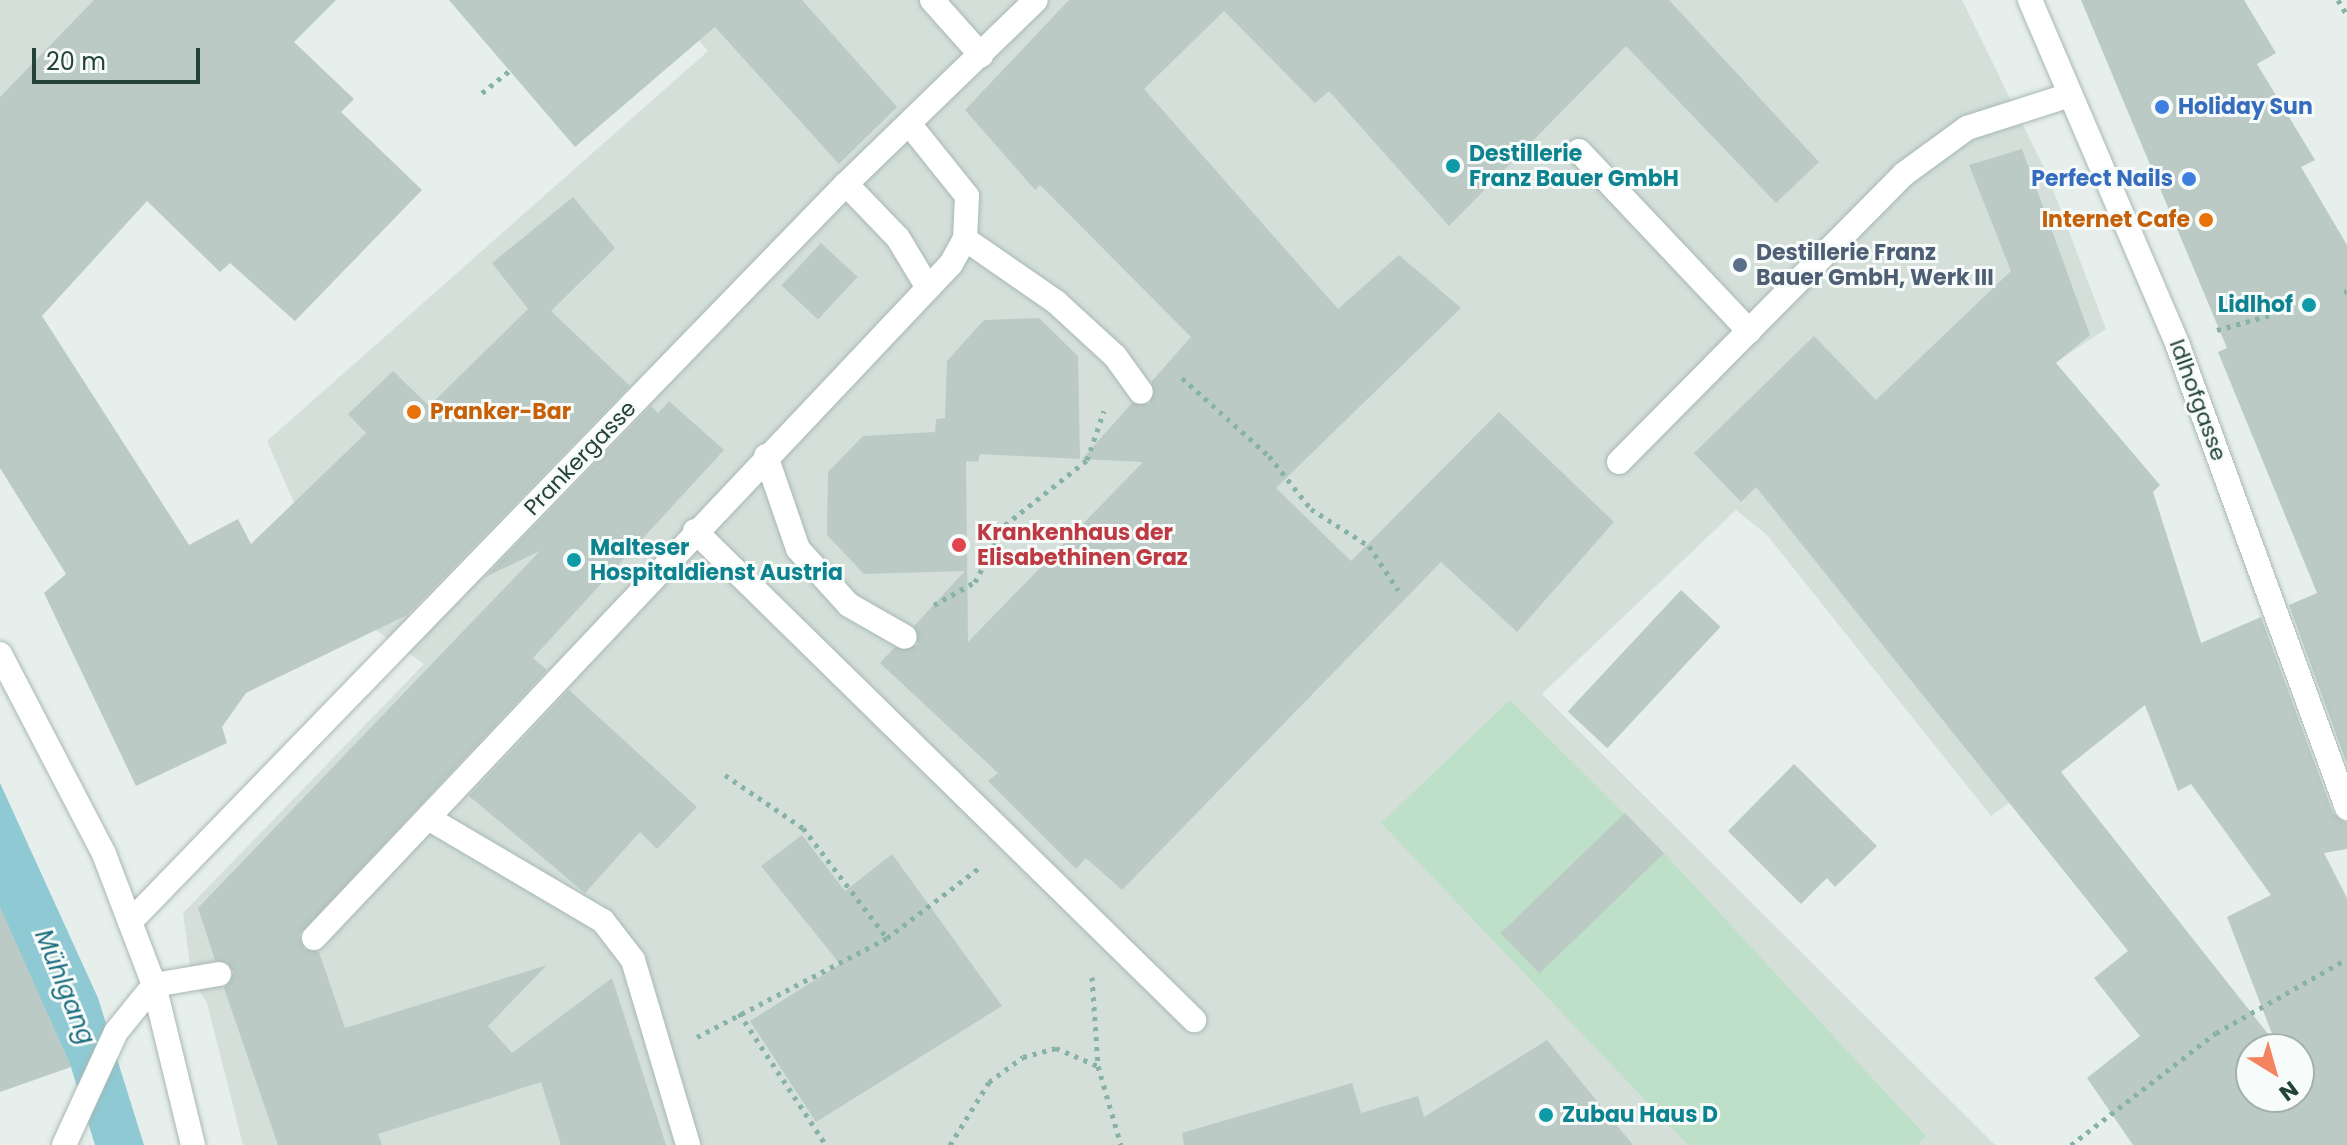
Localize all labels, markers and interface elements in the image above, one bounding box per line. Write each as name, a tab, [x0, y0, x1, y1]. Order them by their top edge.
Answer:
scale bar	[36, 32, 204, 82]
text: 20 m	[46, 45, 106, 78]
place label: Holiday Sun	[2178, 94, 2313, 120]
marker: Holiday Sun	[2153, 98, 2171, 116]
place label: Destillerie Franz Bauer GmbH	[1469, 140, 1679, 192]
marker: Destillerie Franz Bauer GmbH	[1444, 157, 1462, 175]
place label: Perfect Nails	[2031, 166, 2173, 192]
marker: Perfect Nails	[2180, 170, 2198, 188]
place label: Internet Cafe	[2042, 207, 2190, 233]
marker: Internet Cafe	[2197, 211, 2215, 229]
place label: Destillerie Franz Bauer GmbH, Werk III	[1756, 239, 1994, 290]
marker: Destillerie Franz Bauer GmbH, Werk III	[1731, 256, 1749, 274]
place label: Lidlhof	[2218, 292, 2293, 318]
marker: Lidlhof	[2300, 296, 2318, 314]
street label: Idlhofgasse	[2164, 336, 2232, 464]
street label: Prankergasse	[519, 395, 641, 521]
place label: Pranker-Bar	[430, 399, 571, 425]
marker: Pranker-Bar	[405, 403, 423, 421]
place label: Krankenhaus der Elisabethinen Graz	[977, 519, 1188, 570]
place label: Malteser Hospitaldienst Austria	[590, 534, 843, 586]
marker: Krankenhaus der Elisabethinen Graz	[948, 534, 970, 556]
marker: Malteser Hospitaldienst Austria	[565, 551, 583, 569]
water label: Mühlgang	[29, 925, 101, 1049]
north arrow	[2235, 1033, 2315, 1113]
text: N	[2273, 1074, 2304, 1108]
place label: Zubau Haus D	[1562, 1102, 1718, 1128]
marker: Zubau Haus D	[1537, 1106, 1555, 1124]

